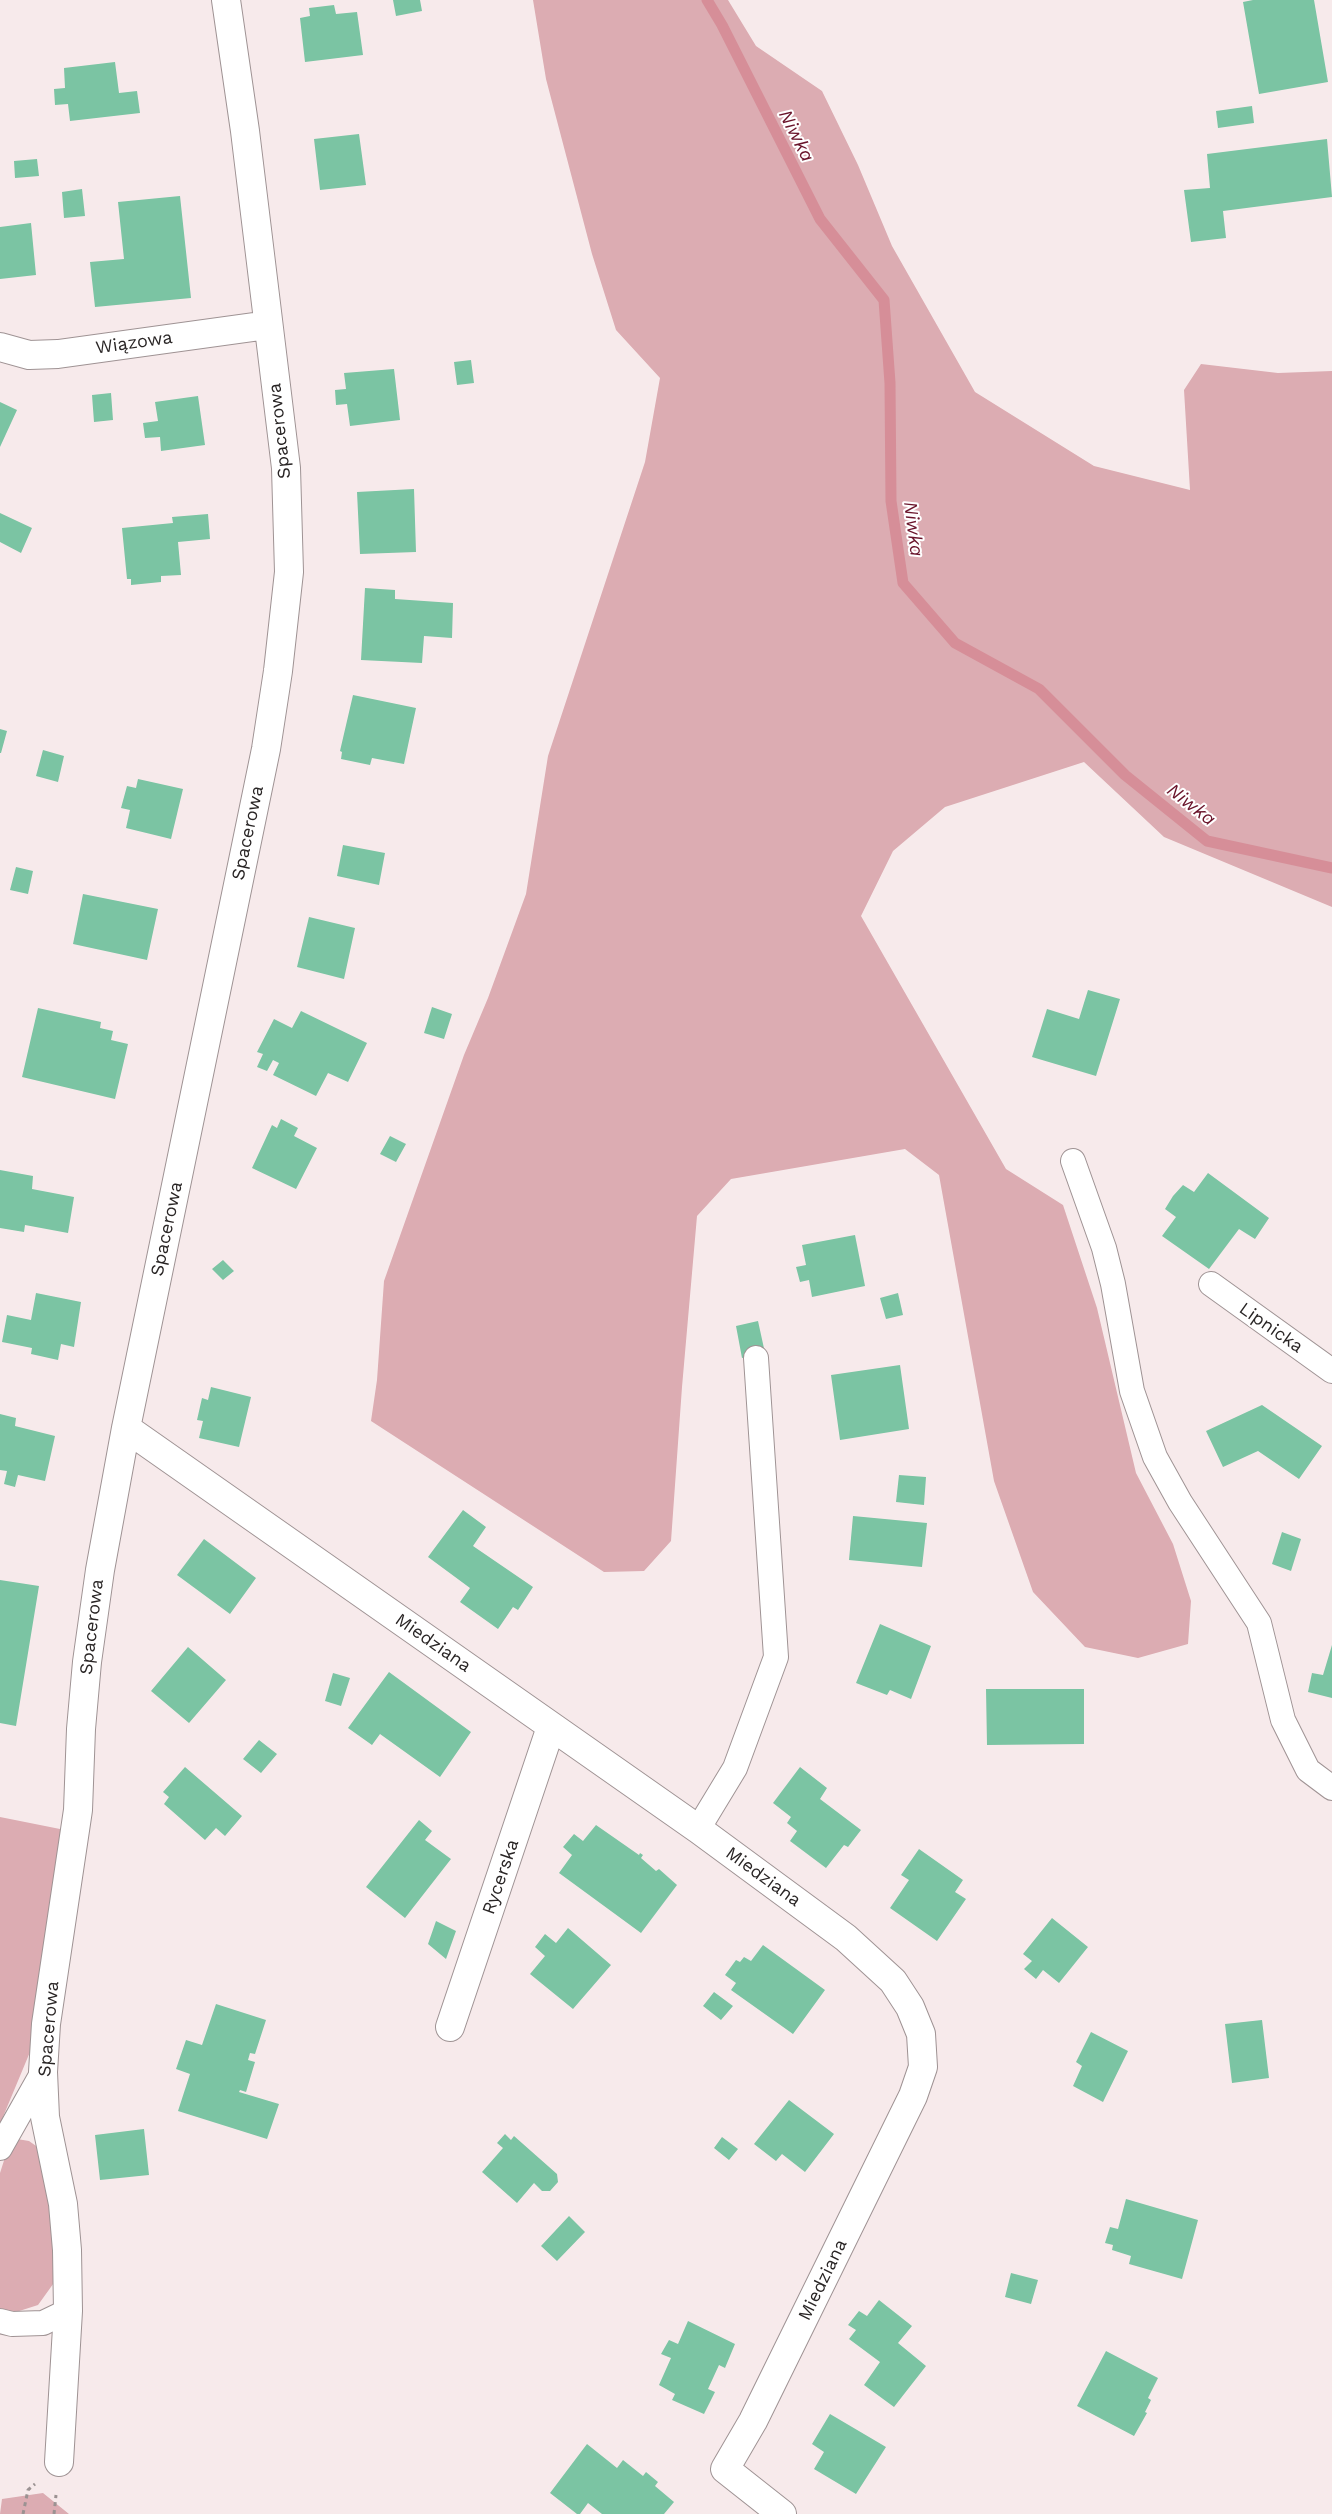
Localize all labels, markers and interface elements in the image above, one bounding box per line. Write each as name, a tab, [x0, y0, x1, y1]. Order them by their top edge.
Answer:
water label: Niwka	[773, 106, 819, 166]
street label: Wiązowa	[94, 327, 174, 359]
street label: Spacerowa	[264, 382, 296, 480]
water label: Niwka	[898, 500, 928, 558]
water label: Niwka	[1162, 779, 1220, 831]
street label: Spacerowa	[227, 784, 269, 882]
street label: Spacerowa	[146, 1180, 188, 1278]
street label: Lipnicka	[1235, 1298, 1307, 1358]
street label: Spacerowa	[75, 1578, 109, 1676]
street label: Miedziana	[391, 1609, 475, 1677]
street label: Rycerska	[478, 1837, 524, 1917]
street label: Miedziana	[721, 1842, 805, 1912]
street label: Spacerowa	[34, 1980, 64, 2078]
street label: Miedziana	[794, 2236, 852, 2324]

